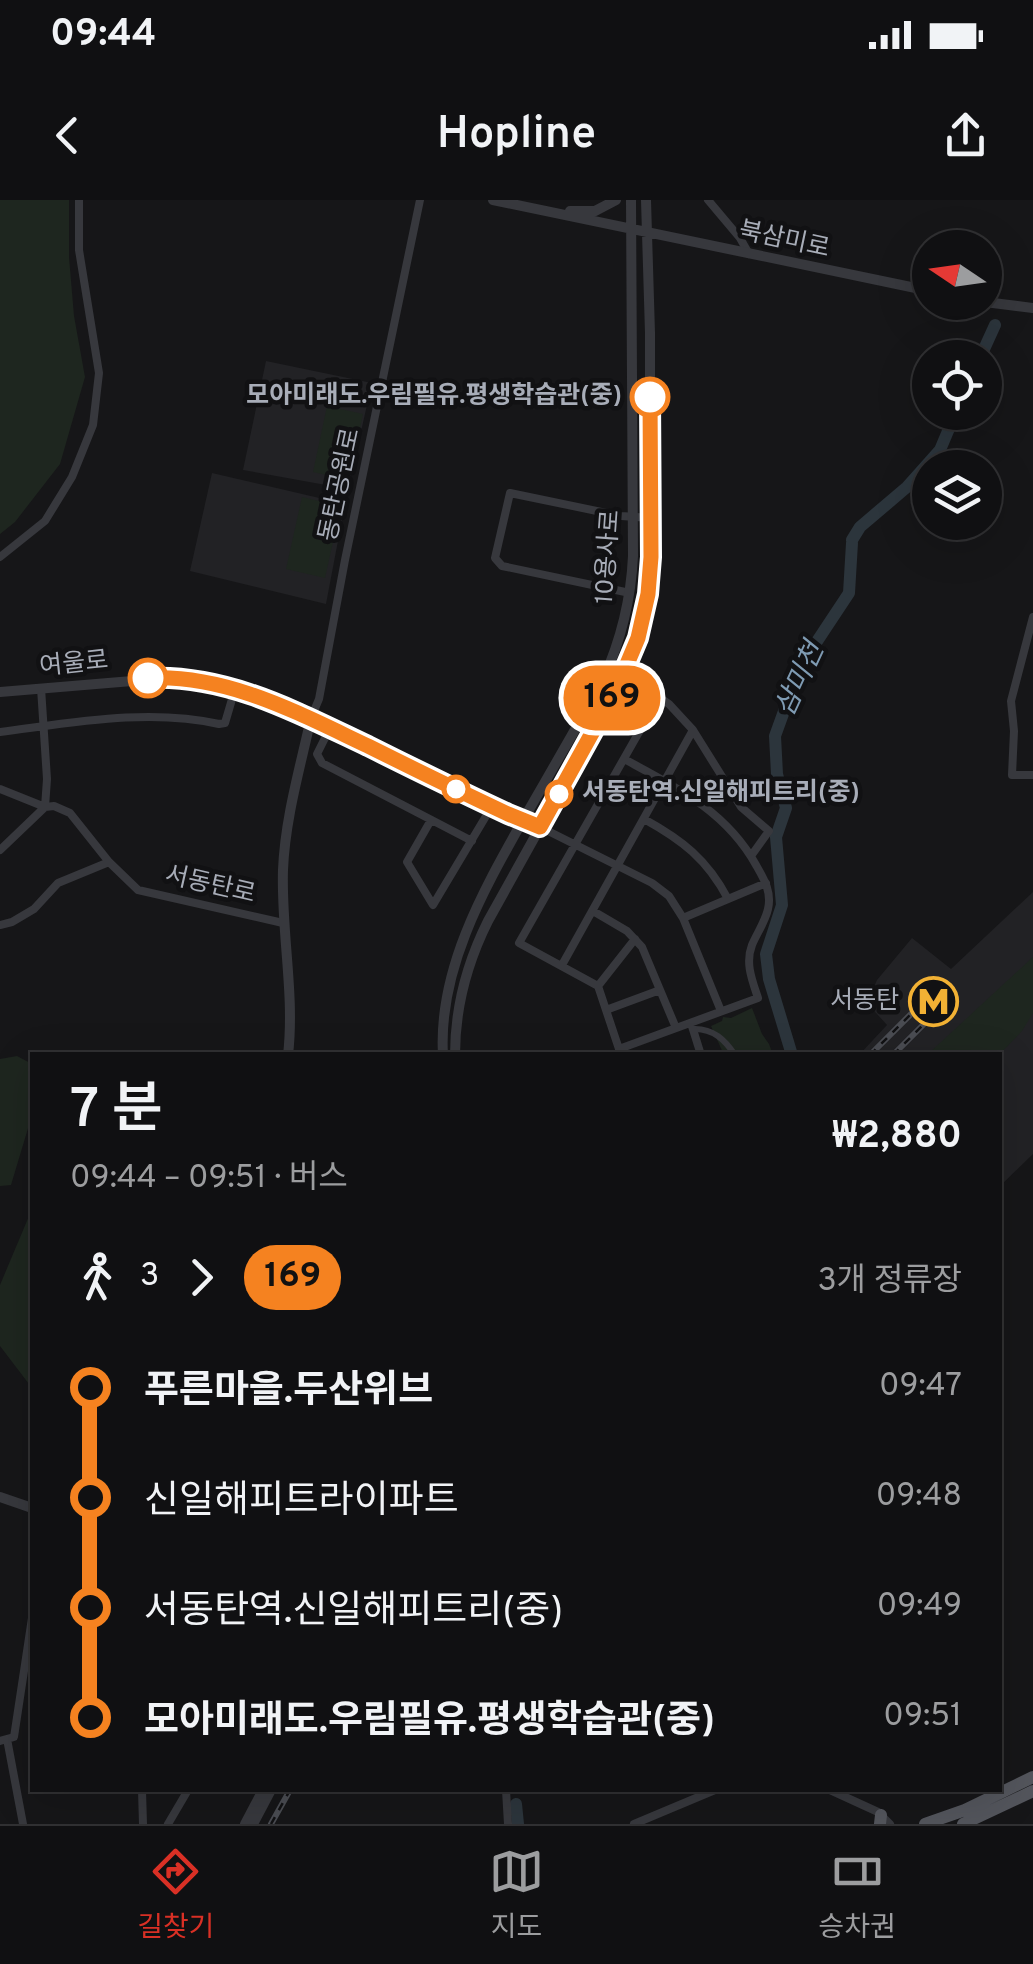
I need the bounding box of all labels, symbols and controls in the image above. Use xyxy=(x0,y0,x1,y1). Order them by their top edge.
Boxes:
text: 09:44 xyxy=(50,11,156,60)
text: Hopline xyxy=(437,107,596,164)
icon: back xyxy=(40,108,95,163)
icon: share xyxy=(938,108,993,163)
street label: 북삼미로 xyxy=(736,216,832,266)
north arrow xyxy=(912,230,1002,320)
map controls xyxy=(912,230,1002,540)
button: locate xyxy=(912,340,1002,430)
marker: 모아미래도.우림필유.평생학습관(중) xyxy=(631,378,669,416)
place label: 모아미래도.우림필유.평생학습관(중) xyxy=(246,381,622,413)
street label: 동탄공원로 xyxy=(313,425,369,545)
button: layers xyxy=(912,450,1002,540)
street label: 10용사로 xyxy=(590,509,628,605)
water label: 삼미천 xyxy=(768,634,835,723)
street label: 여울로 xyxy=(38,645,110,685)
unlabelled marker xyxy=(129,659,167,697)
line badge: 169 xyxy=(554,666,670,730)
text: 169 xyxy=(583,676,641,720)
unlabelled marker xyxy=(443,776,469,802)
place label: 서동탄역.신일해피트리(중) xyxy=(582,778,860,810)
marker: 서동탄역.신일해피트리(중) xyxy=(546,781,572,807)
street label: 서동탄로 xyxy=(162,860,258,912)
metro station icon: 서동탄 xyxy=(908,976,960,1028)
place label: 서동탄 xyxy=(830,986,899,1018)
text: 7 분 xyxy=(70,1077,163,1147)
text: ₩2,880 xyxy=(832,1113,962,1162)
text: 09:44 – 09:51 · 버스 xyxy=(70,1159,348,1199)
icon: walk xyxy=(70,1250,125,1305)
icon: forward xyxy=(174,1250,229,1305)
text: 169 xyxy=(264,1255,321,1299)
text: 3 xyxy=(140,1257,159,1297)
text: 3개 정류장 xyxy=(817,1262,962,1302)
text: 09:47 xyxy=(879,1367,962,1407)
text: 푸른마을.두산위브 xyxy=(144,1368,433,1417)
text: 09:48 xyxy=(876,1477,962,1517)
text: 신일해피트라이파트 xyxy=(144,1478,459,1527)
text: 09:49 xyxy=(877,1587,962,1627)
text: 서동탄역.신일해피트리(중) xyxy=(144,1588,563,1637)
text: 09:51 xyxy=(883,1697,962,1737)
text: 모아미래도.우림필유.평생학습관(중) xyxy=(144,1698,715,1747)
tab: 길찾기 xyxy=(137,1844,215,1947)
tab: 지도 xyxy=(489,1844,544,1947)
tab: 승차권 xyxy=(818,1844,896,1947)

